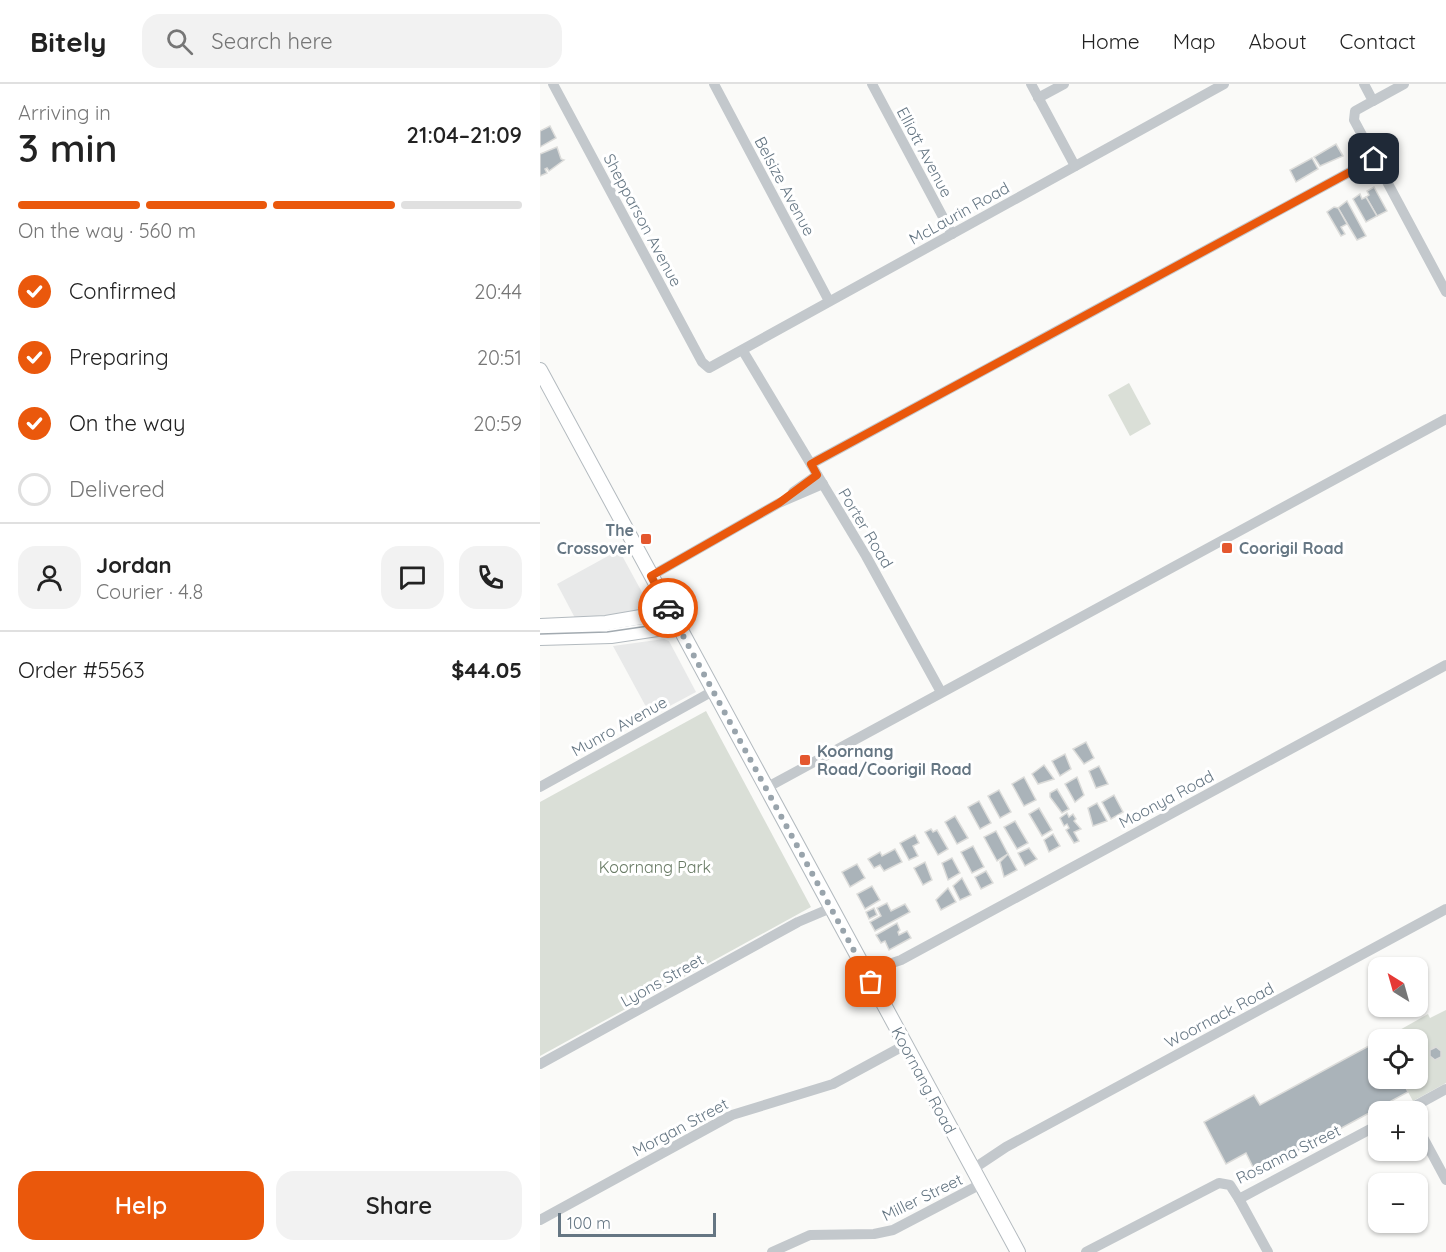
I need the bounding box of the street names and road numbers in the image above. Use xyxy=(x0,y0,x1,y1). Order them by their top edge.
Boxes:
street label: Elliott Avenue xyxy=(893,103,957,201)
street label: Belsize Avenue xyxy=(750,133,820,239)
street label: Shepparson Avenue xyxy=(599,150,687,290)
street label: McLaurin Road xyxy=(905,177,1013,249)
street label: Porter Road xyxy=(834,484,898,572)
street label: Munro Avenue xyxy=(568,692,670,760)
street label: Moonya Road xyxy=(1115,766,1217,832)
street label: Lyons Street xyxy=(617,949,707,1011)
street label: Woornack Road xyxy=(1161,978,1277,1052)
street label: Koornang Road xyxy=(887,1023,961,1137)
street label: Morgan Street xyxy=(629,1093,731,1161)
street label: Rosanna Street xyxy=(1232,1120,1344,1188)
street label: Miller Street xyxy=(878,1169,966,1225)

